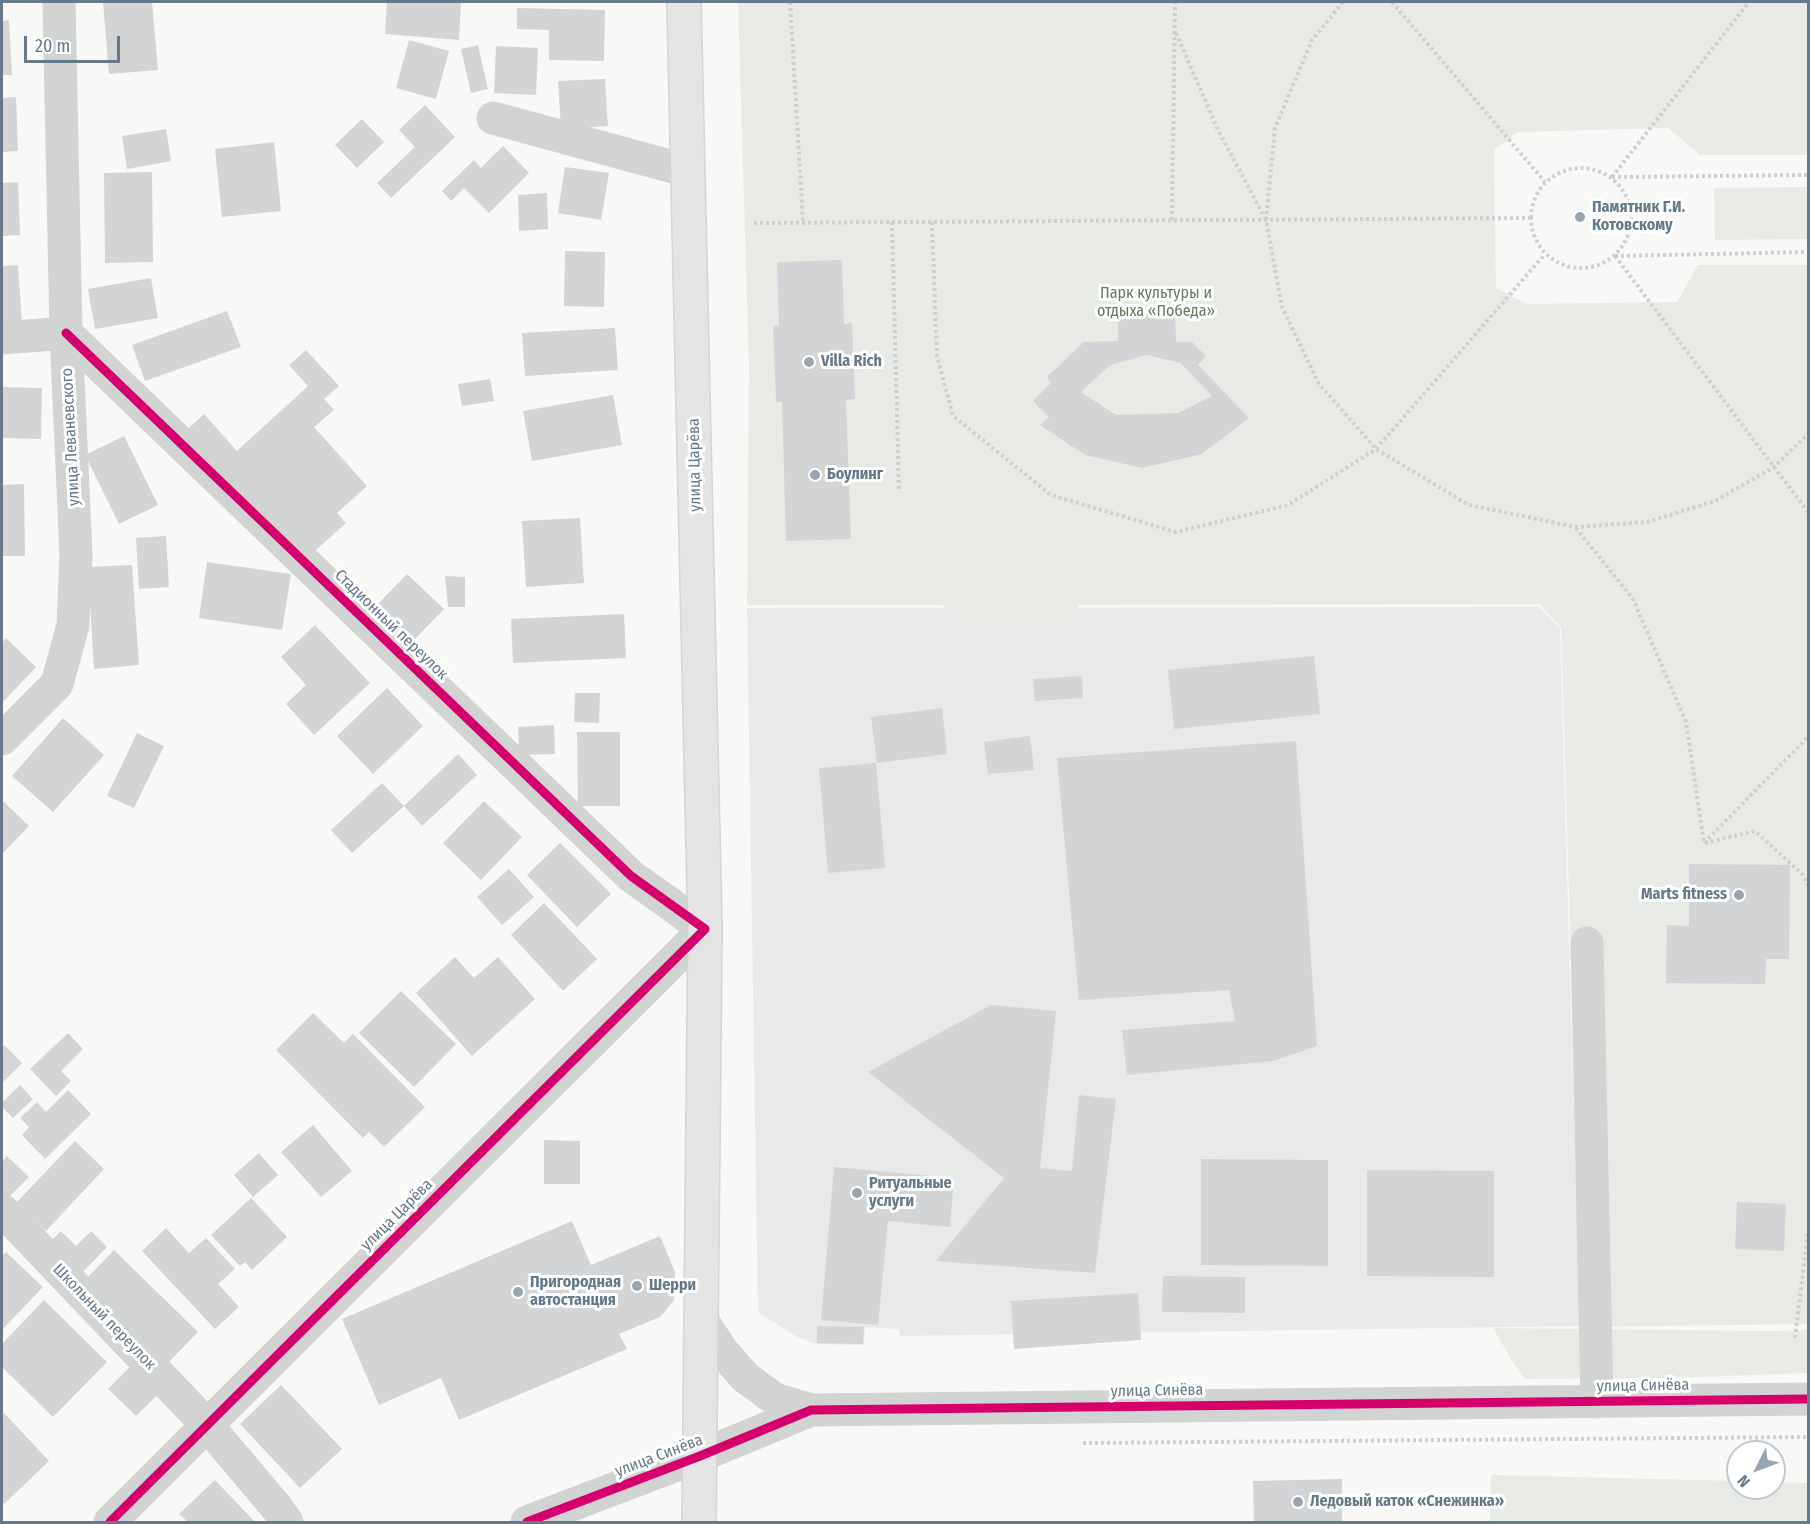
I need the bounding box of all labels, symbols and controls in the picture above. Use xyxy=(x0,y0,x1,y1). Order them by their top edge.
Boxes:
scale bar xyxy=(27,24,123,62)
text: 20 m xyxy=(35,35,70,57)
place label: Памятник Г.И. Котовскому xyxy=(1592,198,1685,236)
marker: Памятник Г.И. Котовскому xyxy=(1573,210,1587,224)
park label: Парк культуры и отдыха «Победа» xyxy=(1097,284,1215,322)
place label: Villa Rich xyxy=(821,352,882,372)
marker: Villa Rich xyxy=(802,355,816,369)
street label: улица Леваневского xyxy=(58,368,84,506)
street label: улица Царёва xyxy=(685,418,705,512)
place label: Боулинг xyxy=(827,465,883,485)
marker: Боулинг xyxy=(808,468,822,482)
street label: Стадионный переулок xyxy=(330,566,452,684)
place label: Marts fitness xyxy=(1641,885,1727,905)
marker: Marts fitness xyxy=(1732,888,1746,902)
place label: Ритуальные услуги xyxy=(869,1174,952,1212)
street label: улица Царёва xyxy=(357,1175,437,1255)
marker: Ритуальные услуги xyxy=(850,1186,864,1200)
street label: Школьный переулок xyxy=(49,1260,159,1374)
place label: Пригородная автостанция xyxy=(530,1273,621,1311)
place label: Шерри xyxy=(649,1276,696,1296)
marker: Шерри xyxy=(630,1279,644,1293)
marker: Пригородная автостанция xyxy=(511,1285,525,1299)
street label: улица Синёва xyxy=(1597,1376,1689,1396)
street label: улица Синёва xyxy=(1111,1381,1203,1401)
street label: улица Синёва xyxy=(612,1430,706,1482)
north arrow xyxy=(1726,1440,1786,1500)
text: N xyxy=(1733,1471,1754,1491)
place label: Ледовый каток «Снежинка» xyxy=(1310,1492,1504,1512)
marker: Ледовый каток «Снежинка» xyxy=(1291,1495,1305,1509)

